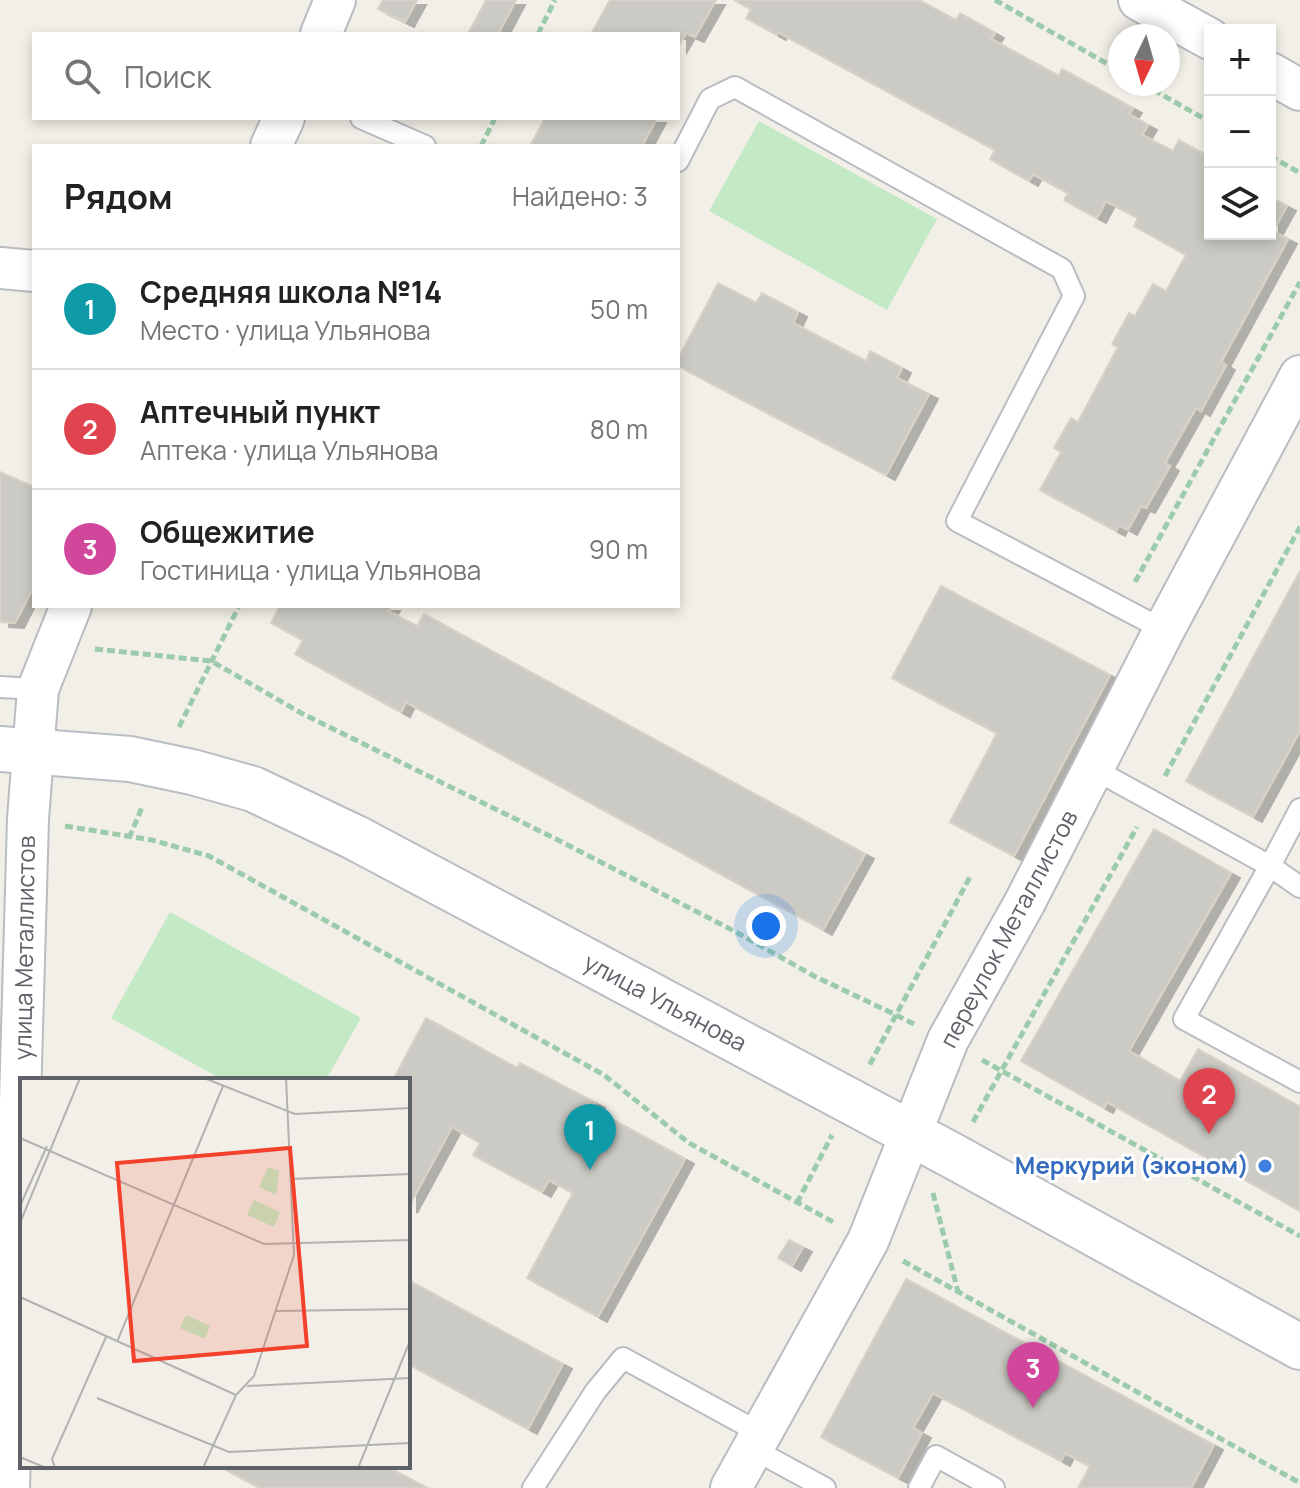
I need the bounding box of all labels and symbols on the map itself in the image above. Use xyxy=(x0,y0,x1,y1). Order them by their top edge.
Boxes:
north arrow xyxy=(1108,24,1180,96)
street label: переулок Металлистов xyxy=(931,804,1084,1053)
street label: улица Металлистов xyxy=(5,835,42,1061)
your location xyxy=(746,906,786,946)
street label: улица Ульянова xyxy=(578,945,753,1059)
pin: 2 xyxy=(1183,1068,1235,1134)
inset map xyxy=(20,1078,410,1468)
pin: 1 xyxy=(564,1104,616,1170)
place label: Меркурий (эконом) xyxy=(1015,1148,1249,1181)
marker: Меркурий (эконом) xyxy=(1256,1157,1274,1175)
pin: 3 xyxy=(1007,1342,1059,1408)

